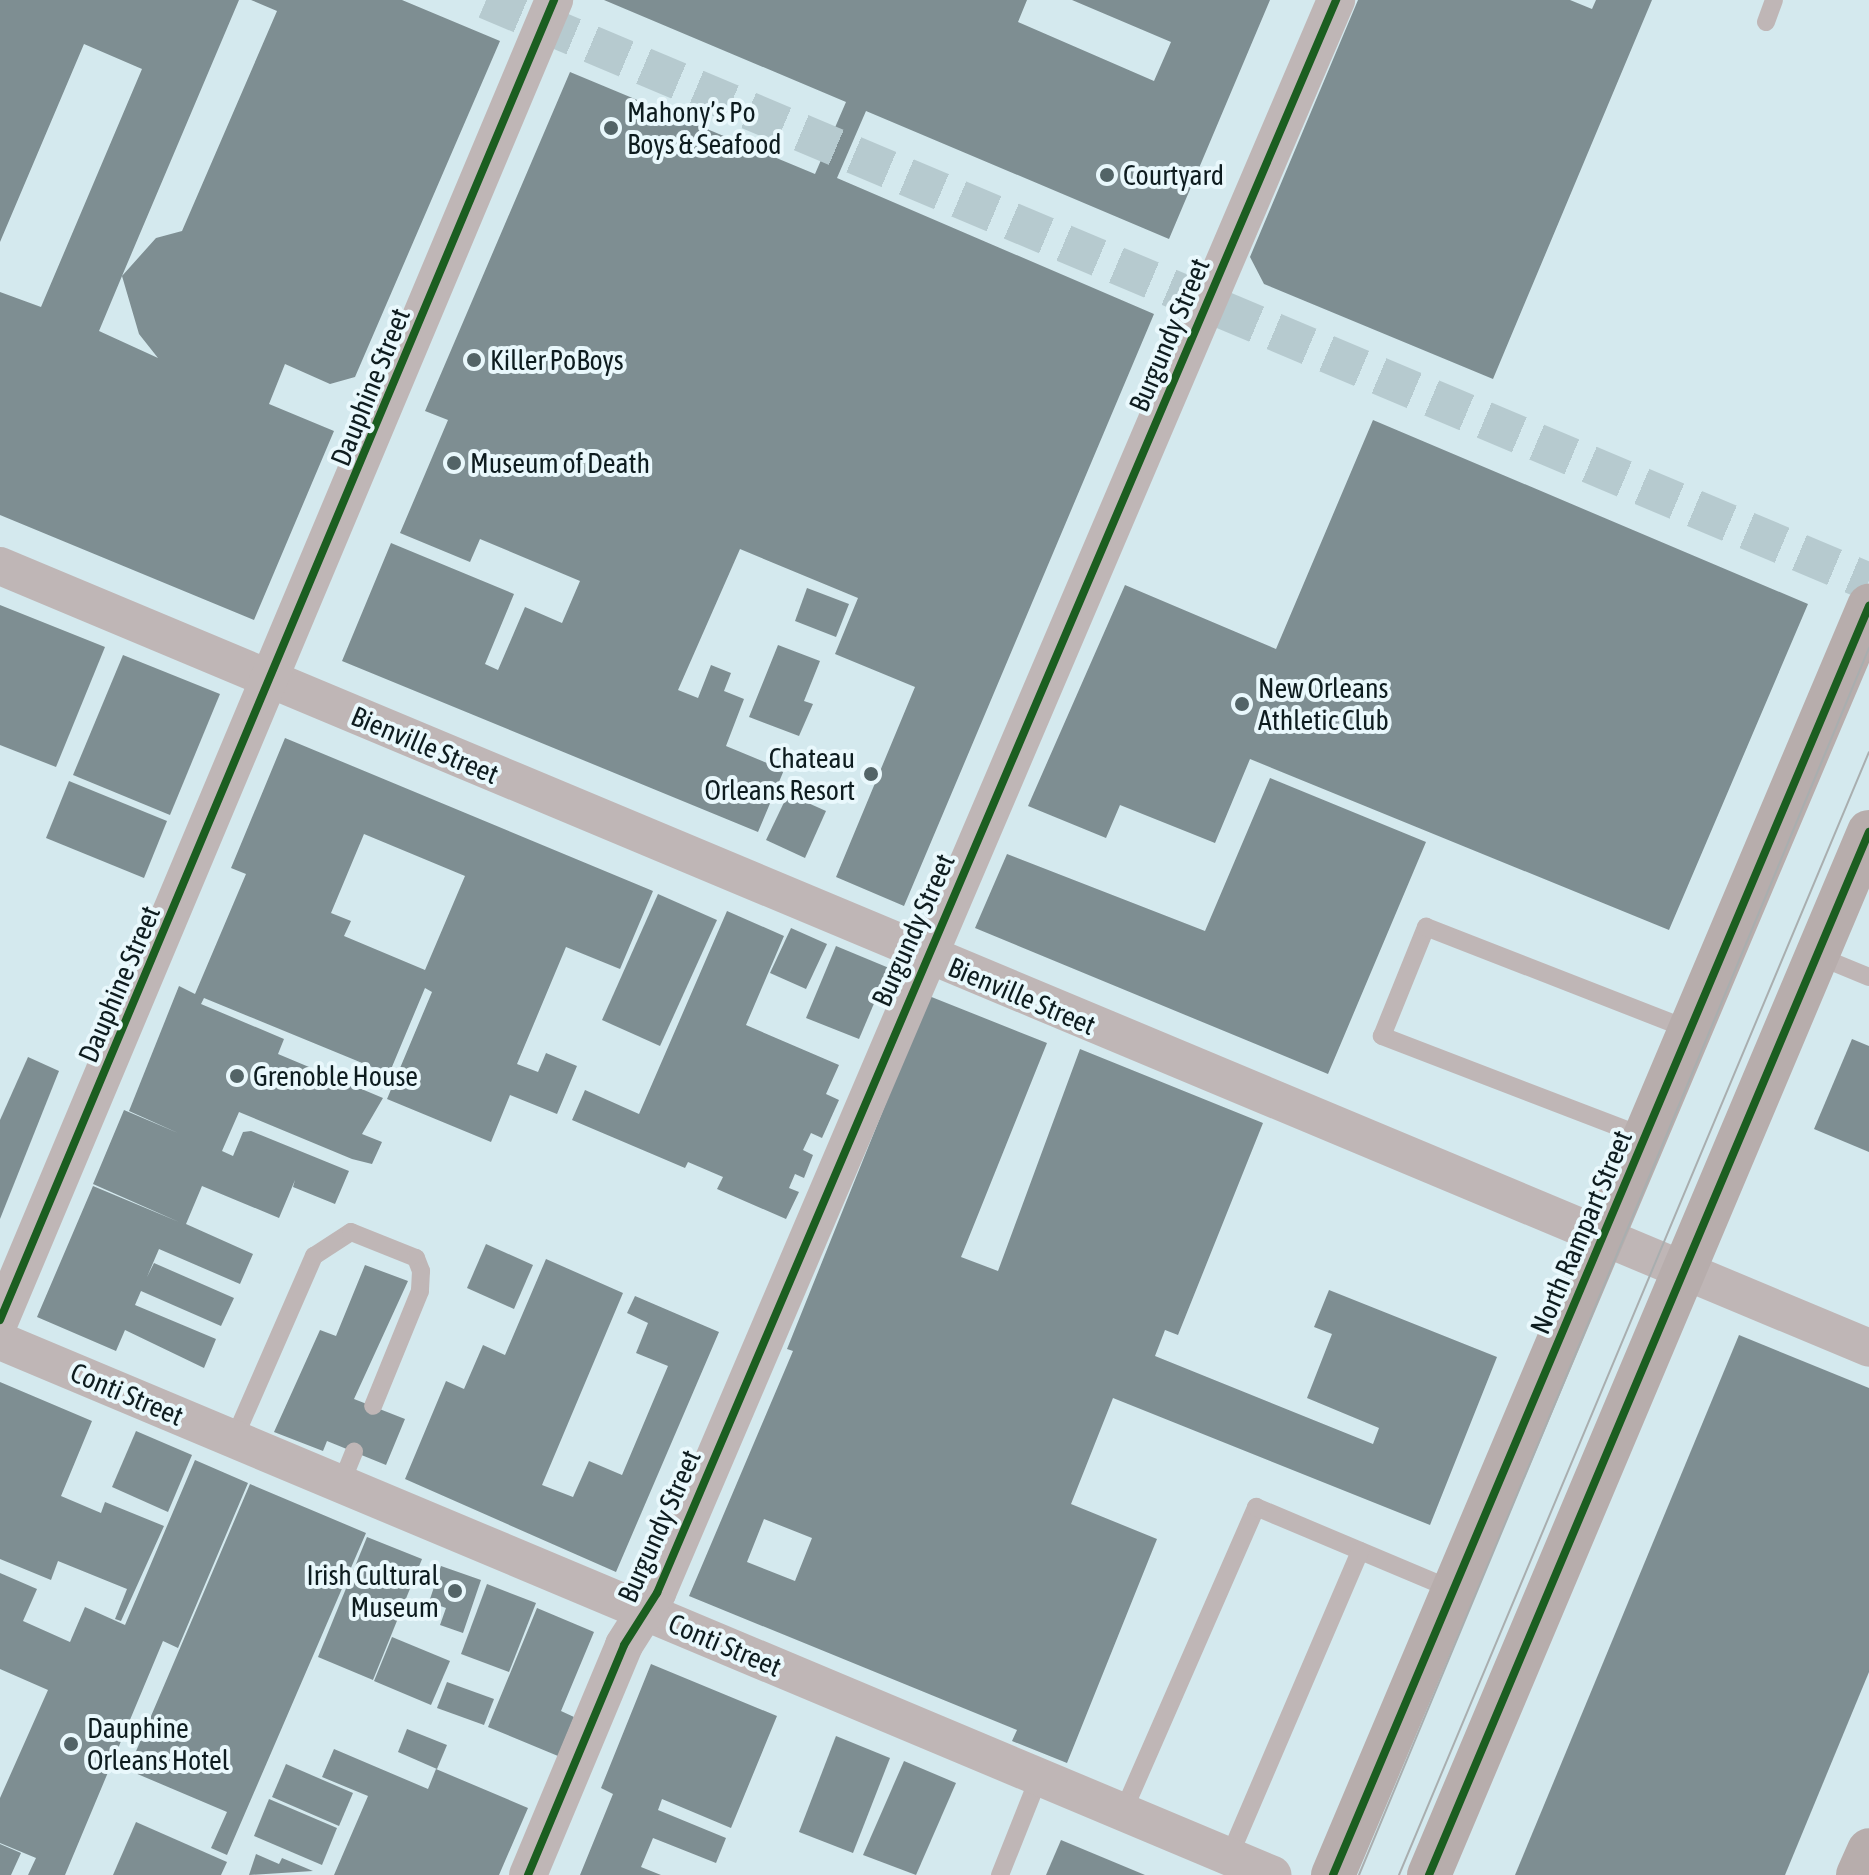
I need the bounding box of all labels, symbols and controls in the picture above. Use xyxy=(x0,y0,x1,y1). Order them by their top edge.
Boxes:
place label: Mahony’s Po Boys & Seafood xyxy=(627,95,782,161)
marker: Mahony’s Po Boys & Seafood xyxy=(602,119,620,137)
place label: Courtyard xyxy=(1123,158,1224,192)
marker: Courtyard xyxy=(1098,166,1116,184)
street label: Burgundy Street xyxy=(1122,253,1216,417)
street label: Dauphine Street xyxy=(323,303,417,471)
place label: Killer PoBoys xyxy=(490,343,624,377)
marker: Killer PoBoys xyxy=(465,351,483,369)
place label: Museum of Death xyxy=(470,446,650,480)
marker: Museum of Death xyxy=(445,454,463,472)
place label: New Orleans Athletic Club xyxy=(1258,671,1389,737)
marker: New Orleans Athletic Club xyxy=(1233,695,1251,713)
street label: Bienville Street xyxy=(346,699,504,791)
place label: Chateau Orleans Resort xyxy=(704,741,855,807)
marker: Chateau Orleans Resort xyxy=(862,765,880,783)
street label: Burgundy Street xyxy=(864,849,962,1011)
street label: Dauphine Street xyxy=(71,901,167,1067)
street label: Bienville Street xyxy=(943,950,1101,1042)
place label: Grenoble House xyxy=(253,1059,418,1093)
marker: Grenoble House xyxy=(228,1067,246,1085)
street label: North Rampart Street xyxy=(1523,1125,1639,1339)
street label: Conti Street xyxy=(66,1355,188,1433)
street label: Burgundy Street xyxy=(610,1445,708,1607)
place label: Irish Cultural Museum xyxy=(307,1558,439,1624)
marker: Irish Cultural Museum xyxy=(446,1582,464,1600)
street label: Conti Street xyxy=(664,1606,786,1684)
place label: Dauphine Orleans Hotel xyxy=(87,1711,229,1777)
marker: Dauphine Orleans Hotel xyxy=(62,1735,80,1753)

